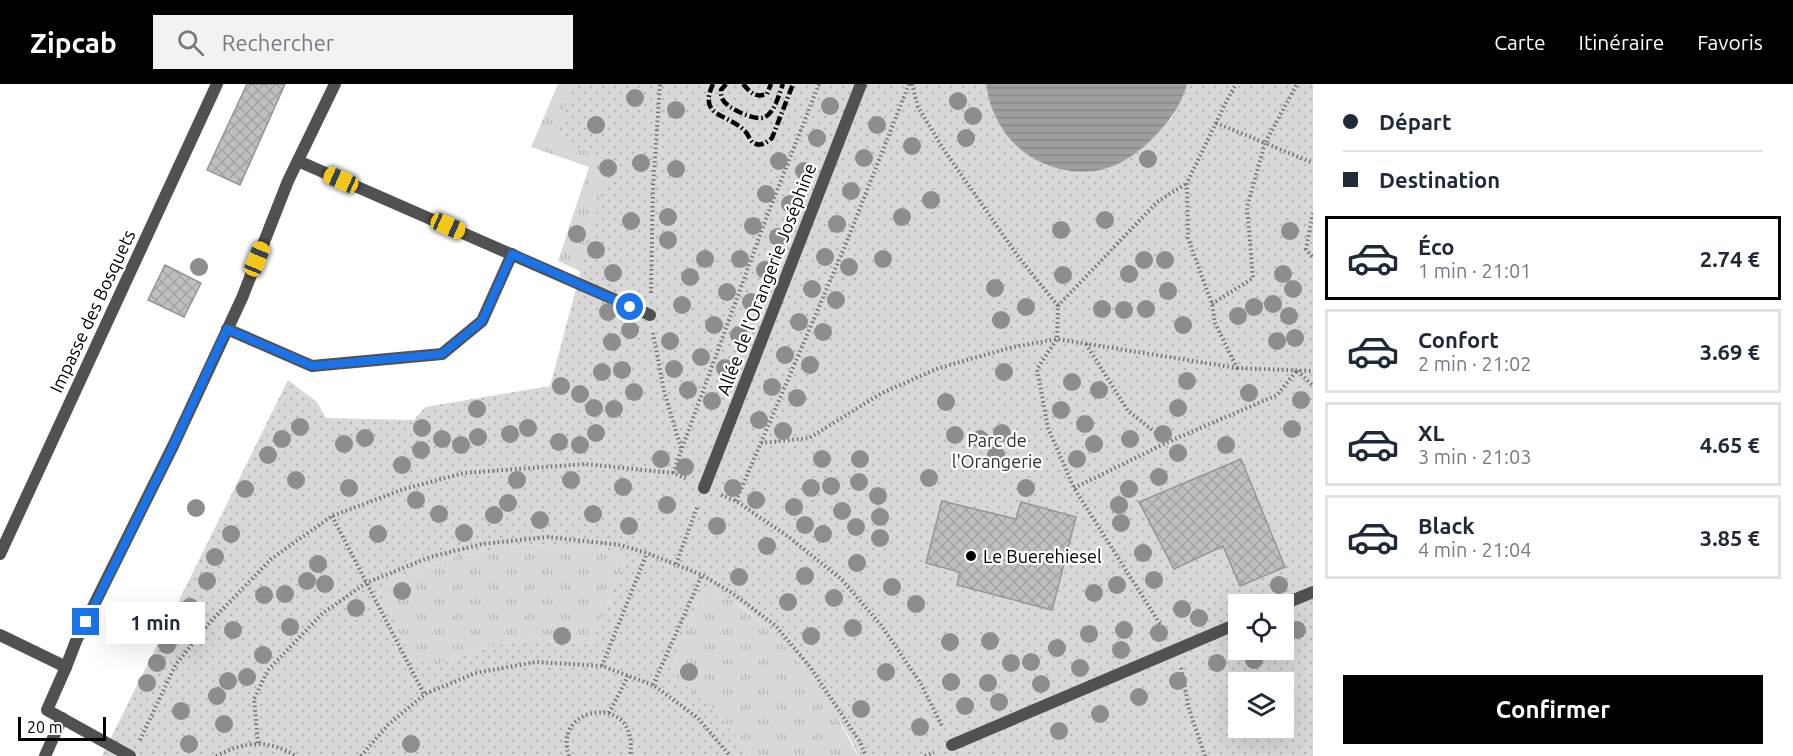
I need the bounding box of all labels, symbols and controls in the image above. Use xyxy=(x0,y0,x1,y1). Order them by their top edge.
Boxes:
search box xyxy=(153,15,573,69)
icon: search xyxy=(174,26,207,59)
text: Zipcab xyxy=(30,27,117,58)
text: Rechercher xyxy=(222,30,334,55)
text: Carte xyxy=(1494,30,1546,54)
text: Itinéraire xyxy=(1579,30,1664,54)
text: Favoris xyxy=(1697,30,1763,54)
text: Départ xyxy=(1379,109,1451,134)
street label: Allée de l'Orangerie Joséphine xyxy=(712,160,820,398)
car xyxy=(321,164,361,196)
text: Destination xyxy=(1379,167,1500,192)
car xyxy=(428,210,468,242)
street label: Impasse des Bosquets xyxy=(45,226,139,396)
icon: car xyxy=(1346,231,1400,285)
text: Éco xyxy=(1418,234,1455,259)
car xyxy=(242,239,272,279)
text: 2.74 € xyxy=(1700,246,1760,271)
text: 1 min · 21:01 xyxy=(1418,259,1532,282)
route start xyxy=(616,293,643,320)
icon: car xyxy=(1346,324,1400,378)
text: Confort xyxy=(1418,327,1499,352)
text: 3.69 € xyxy=(1700,339,1760,364)
text: 2 min · 21:02 xyxy=(1418,352,1532,375)
icon: car xyxy=(1346,417,1400,471)
text: XL xyxy=(1418,420,1445,445)
park label: Parc de l'Orangerie xyxy=(952,430,1042,471)
text: 4.65 € xyxy=(1700,432,1760,457)
text: 3 min · 21:03 xyxy=(1418,445,1532,468)
icon: car xyxy=(1346,510,1400,564)
text: Black xyxy=(1418,513,1475,538)
text: 3.85 € xyxy=(1700,525,1760,550)
text: 4 min · 21:04 xyxy=(1418,538,1532,561)
place label: Le Buerehiesel xyxy=(983,546,1102,566)
marker: Le Buerehiesel xyxy=(964,549,978,563)
map controls xyxy=(1228,594,1294,738)
button: locate xyxy=(1228,594,1294,660)
callout: 1 min xyxy=(107,601,206,643)
route end xyxy=(72,608,99,635)
text: 1 min xyxy=(130,611,181,634)
button: layers xyxy=(1228,672,1294,738)
button: Confirmer xyxy=(1343,675,1763,744)
scale bar xyxy=(18,714,106,742)
text: 20 m xyxy=(27,718,63,736)

